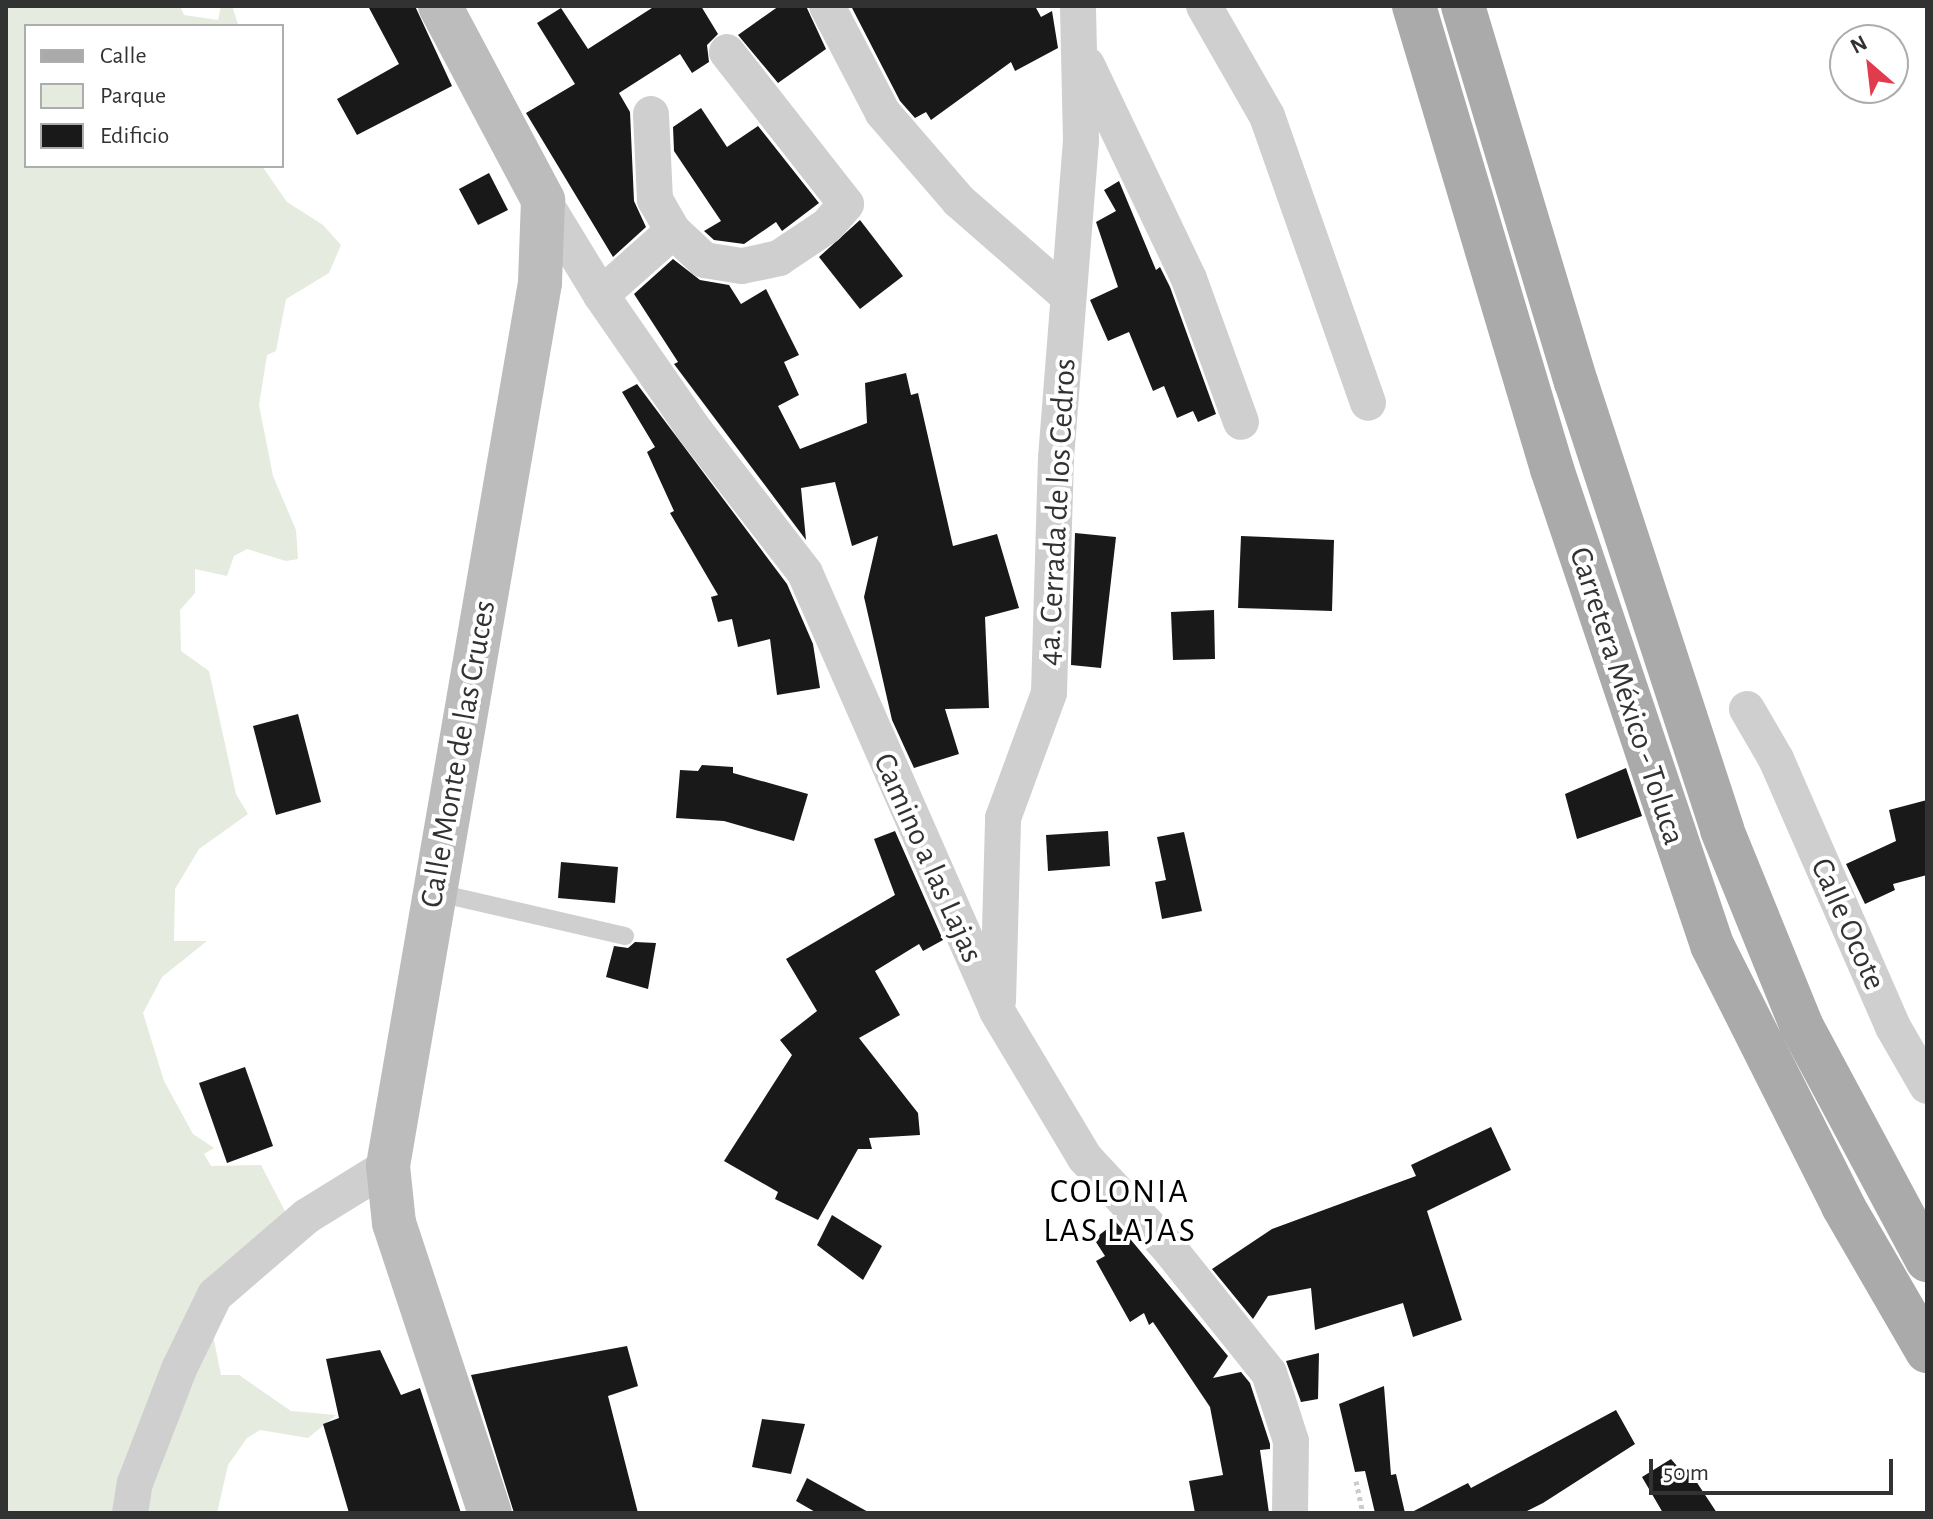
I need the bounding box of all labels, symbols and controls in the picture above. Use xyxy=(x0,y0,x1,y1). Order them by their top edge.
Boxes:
legend xyxy=(24,24,284,168)
north arrow xyxy=(1829,24,1909,104)
text: N xyxy=(1847,31,1871,58)
text: Calle xyxy=(100,44,147,68)
text: Parque xyxy=(100,84,166,108)
text: Edificio xyxy=(100,124,169,148)
street label: 4a. Cerrada de los Cedros xyxy=(1030,357,1084,667)
street label: Carretera México - Toluca xyxy=(1561,542,1693,850)
street label: Calle Monte de las Cruces xyxy=(412,597,504,911)
street label: Camino a las Lajas xyxy=(865,747,991,969)
street label: Calle Ocote xyxy=(1802,852,1894,996)
district label: COLONIA LAS LAJAS xyxy=(1043,1172,1197,1252)
scale bar xyxy=(1653,1443,1897,1493)
text: 50 m xyxy=(1663,1461,1709,1485)

